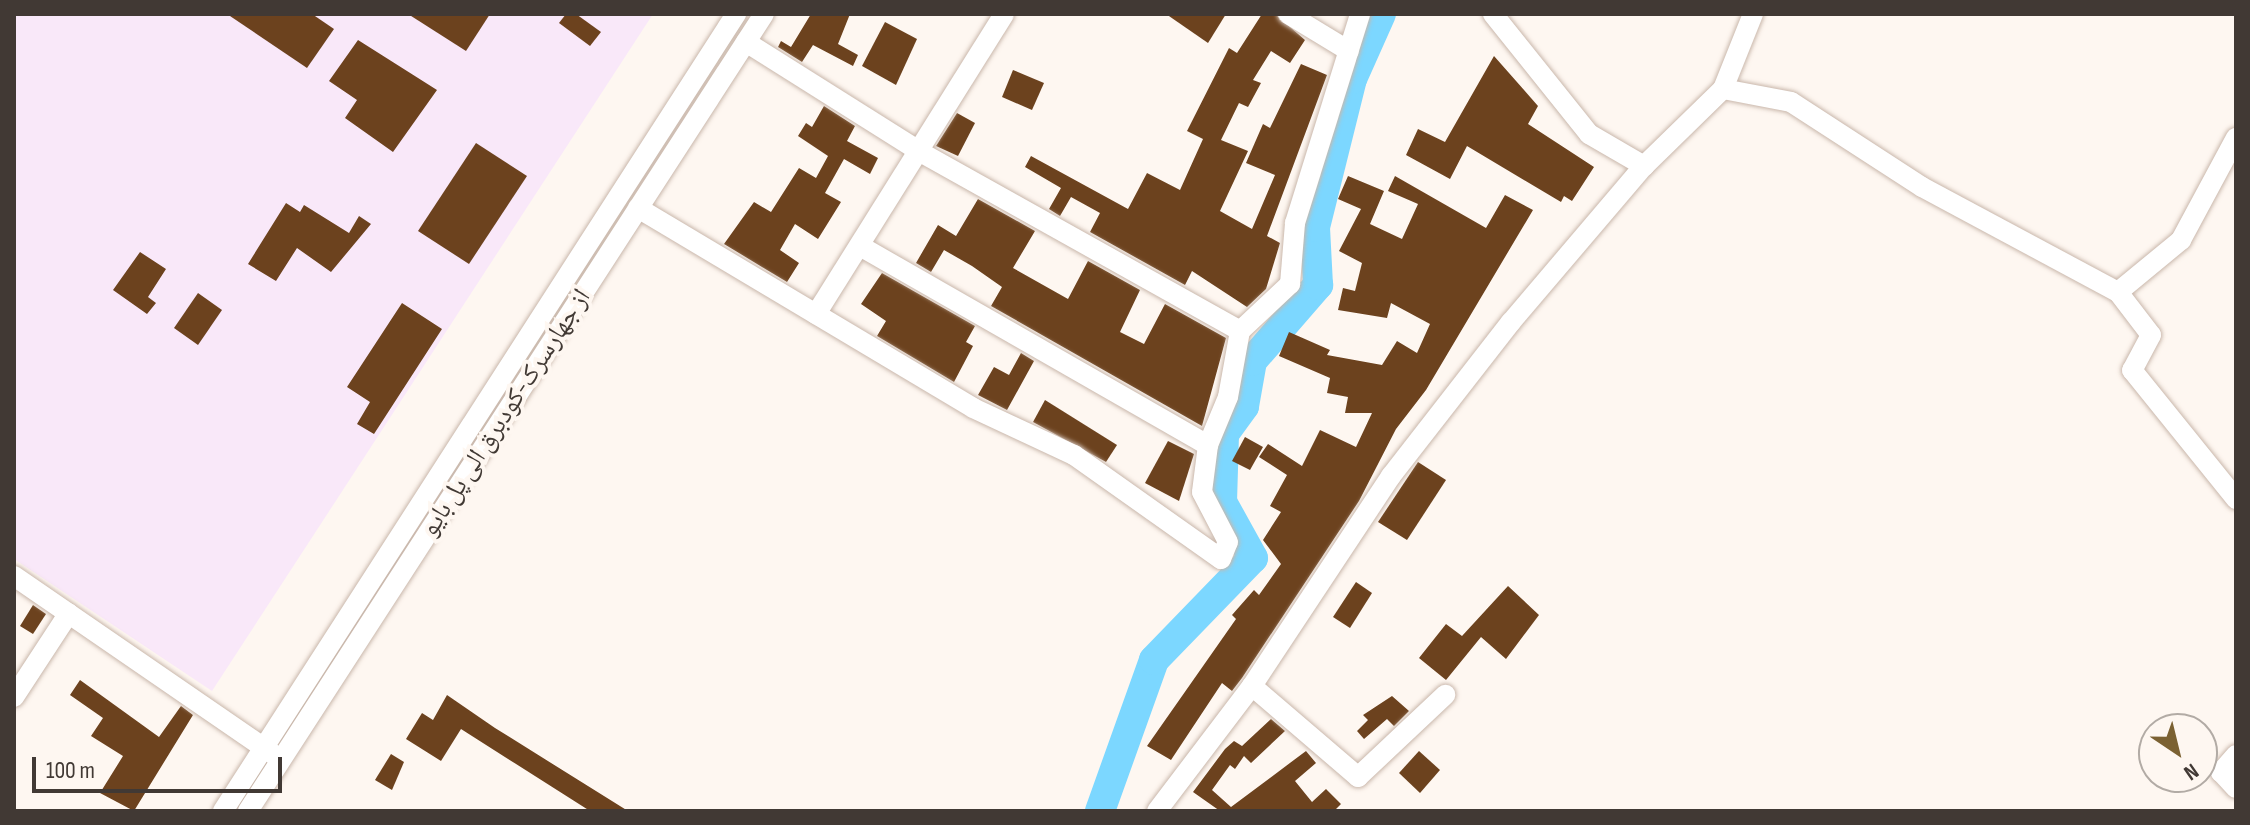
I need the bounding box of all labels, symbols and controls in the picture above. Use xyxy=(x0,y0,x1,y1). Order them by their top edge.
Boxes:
street label: از جهارسرک-کودبرق الی پل بایو xyxy=(414,283,598,543)
north arrow xyxy=(2138,713,2218,793)
scale bar xyxy=(36,741,286,791)
text: 100 m xyxy=(46,756,95,785)
text: N xyxy=(2178,757,2203,786)

